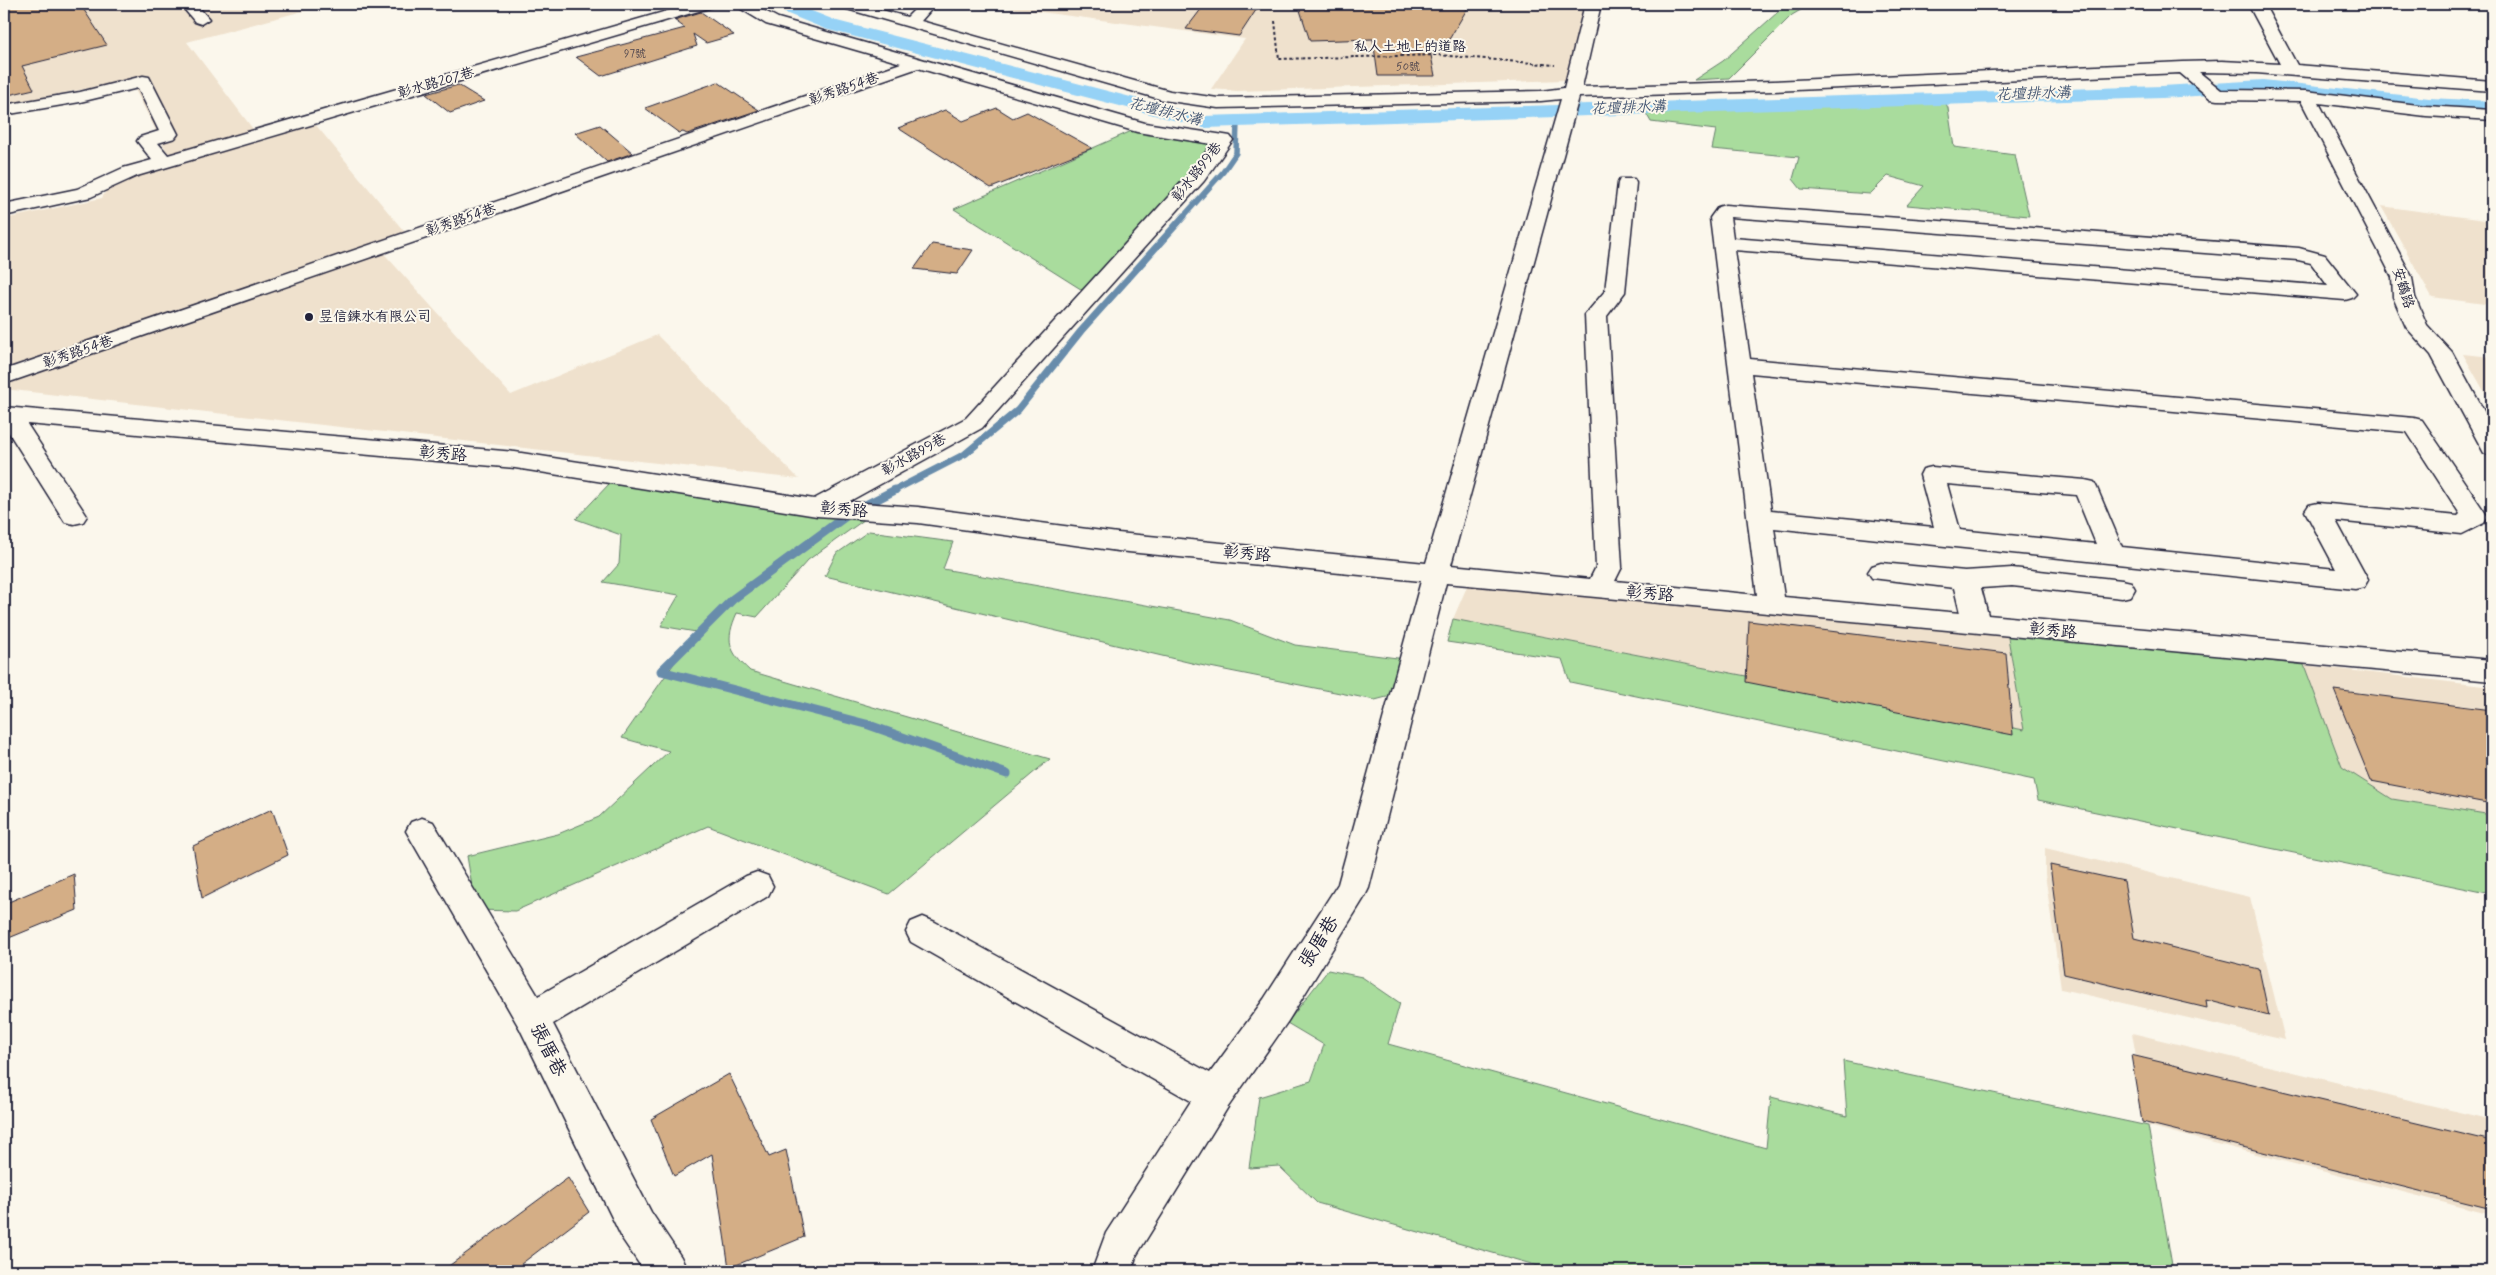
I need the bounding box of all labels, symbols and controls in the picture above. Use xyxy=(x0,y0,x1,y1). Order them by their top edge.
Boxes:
street label: 私人土地上的道路 xyxy=(1354,38,1466,56)
house number: 97號 xyxy=(624,47,646,61)
house number: 50號 xyxy=(1396,60,1420,74)
street label: 彰水路207巷 xyxy=(396,63,477,102)
street label: 彰秀路54巷 xyxy=(807,68,882,109)
water label: 花壇排水溝 xyxy=(1995,83,2073,105)
water label: 花壇排水溝 xyxy=(1126,93,1206,131)
water label: 花壇排水溝 xyxy=(1590,97,1668,119)
street label: 彰水路99巷 xyxy=(1168,138,1227,206)
street label: 彰秀路54巷 xyxy=(424,199,499,240)
street label: 安鶴路 xyxy=(2388,265,2418,311)
place label: 昱信鍊水有限公司 xyxy=(319,308,431,326)
marker: 昱信鍊水有限公司 xyxy=(303,311,315,323)
street label: 彰秀路54巷 xyxy=(41,331,116,372)
street label: 彰水路99巷 xyxy=(878,429,950,480)
street label: 彰秀路 xyxy=(418,441,468,467)
street label: 彰秀路 xyxy=(819,497,869,523)
street label: 彰秀路 xyxy=(1222,541,1272,567)
street label: 彰秀路 xyxy=(1625,581,1675,607)
street label: 彰秀路 xyxy=(2028,618,2078,644)
street label: 張厝巷 xyxy=(1293,911,1345,973)
street label: 張厝巷 xyxy=(524,1019,572,1081)

